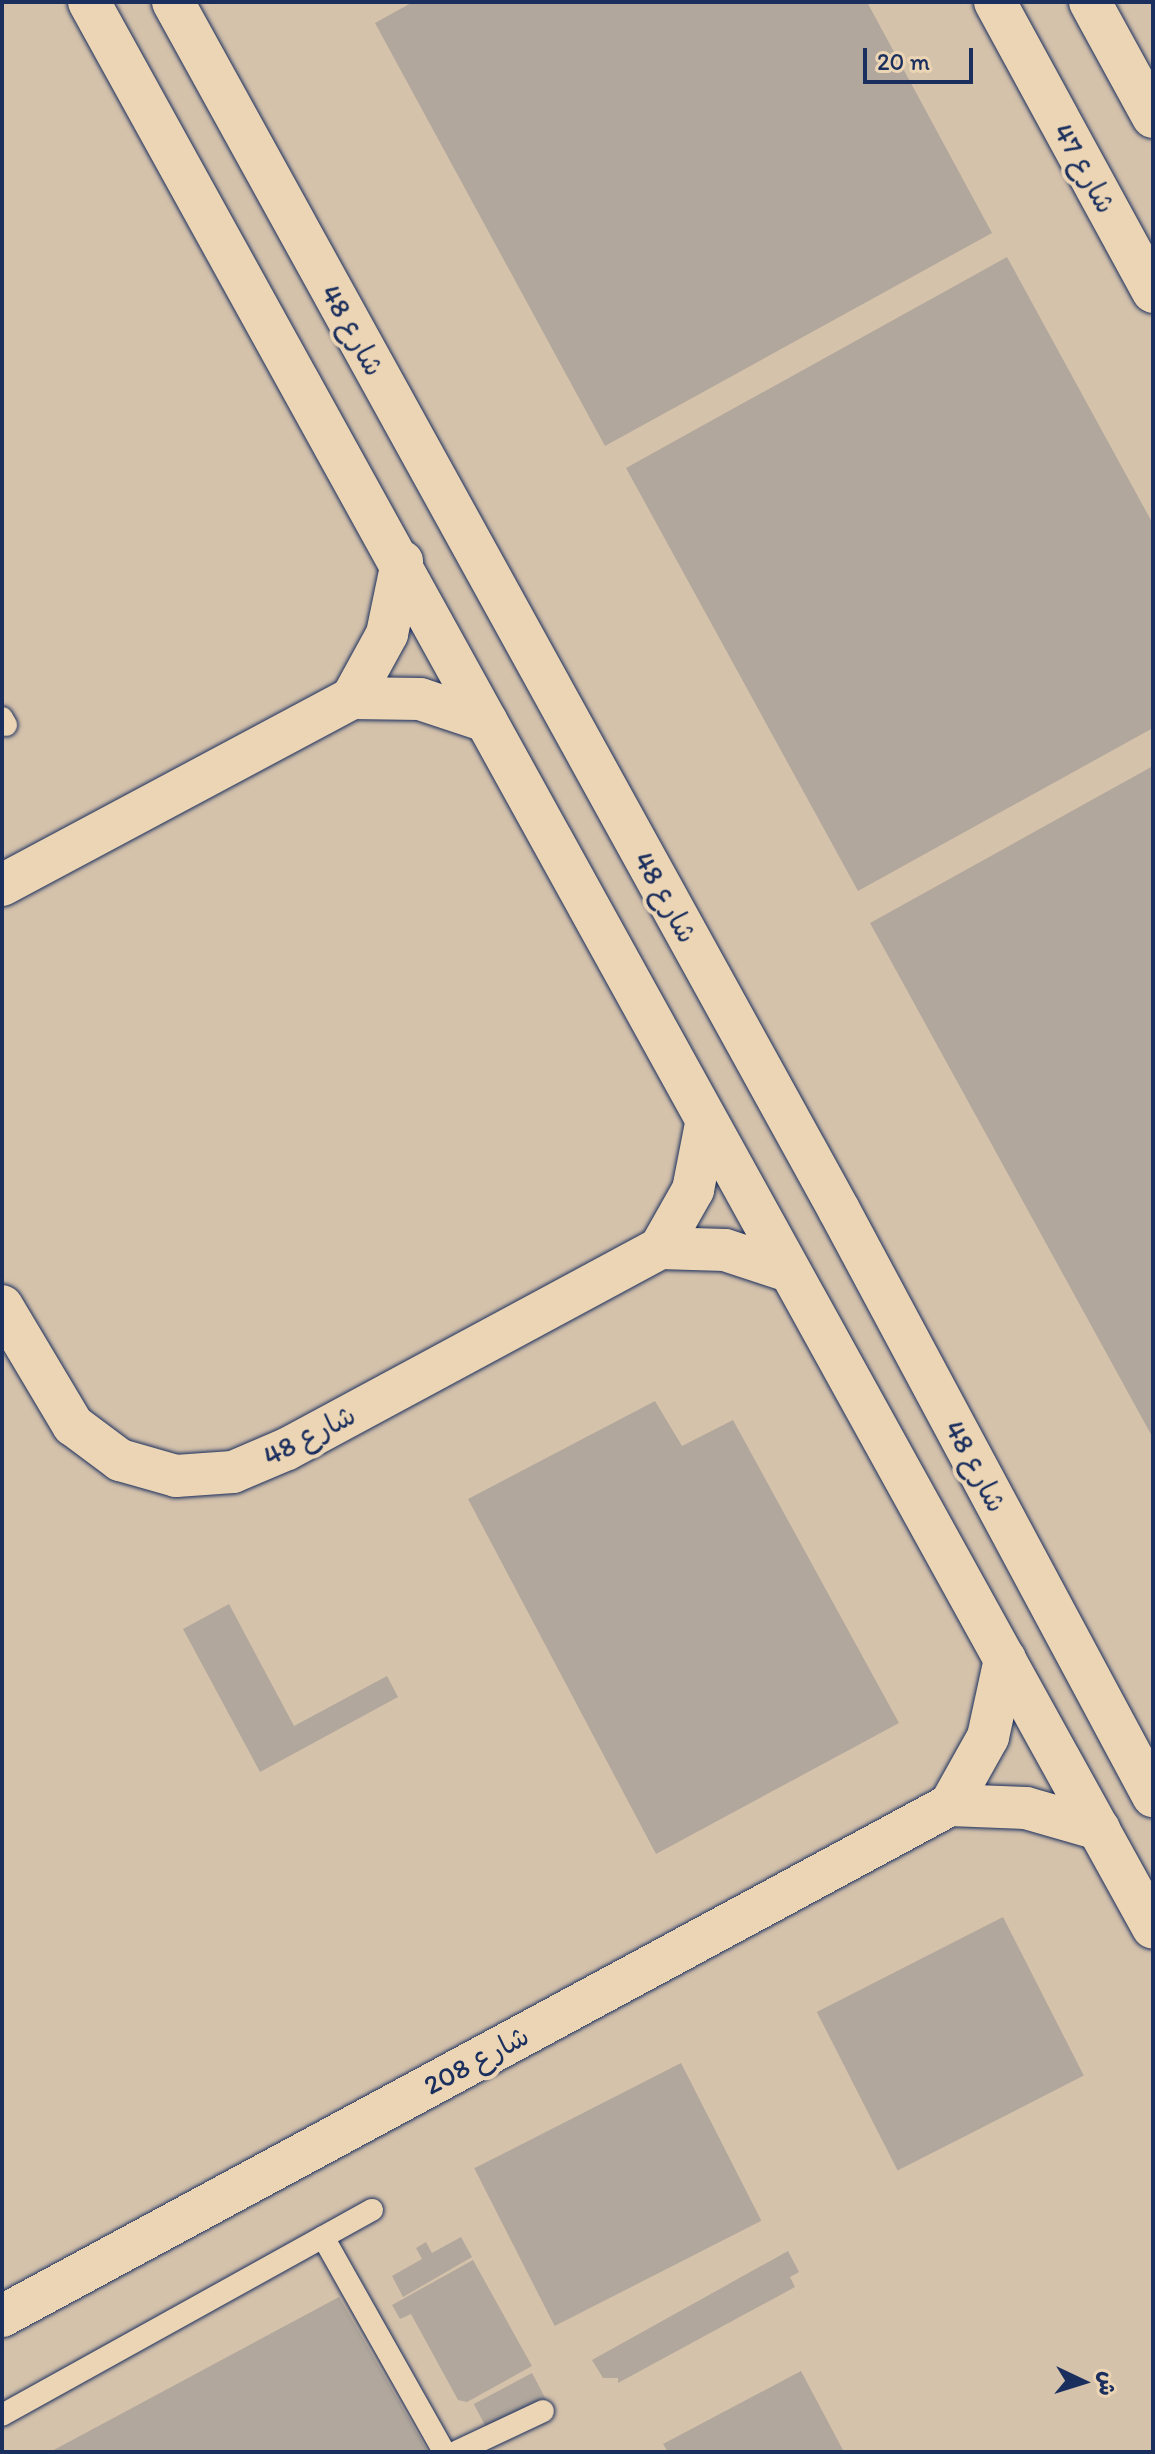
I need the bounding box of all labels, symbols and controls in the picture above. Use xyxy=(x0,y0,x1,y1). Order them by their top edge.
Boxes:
scale bar xyxy=(867,32,977,82)
text: 20 m xyxy=(877,47,930,76)
street label: شارع 47 xyxy=(1047,117,1123,219)
street label: شارع 48 xyxy=(314,279,392,381)
street label: شارع 48 xyxy=(627,846,705,948)
street label: شارع 48 xyxy=(257,1398,361,1472)
street label: شارع 48 xyxy=(938,1414,1014,1518)
street label: شارع 208 xyxy=(418,2018,534,2102)
north arrow xyxy=(1043,2342,1123,2422)
text: ش xyxy=(1093,2371,1122,2397)

